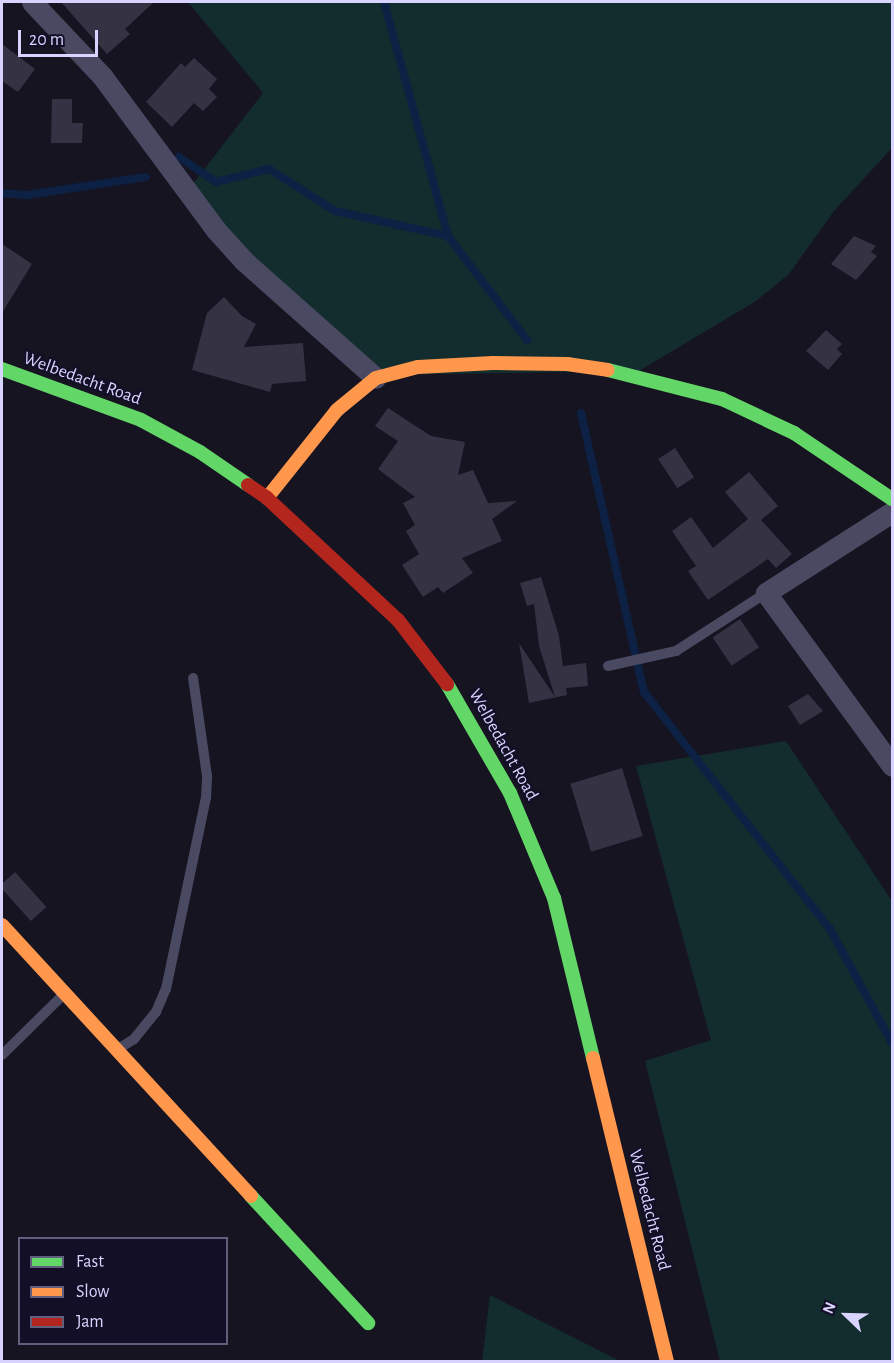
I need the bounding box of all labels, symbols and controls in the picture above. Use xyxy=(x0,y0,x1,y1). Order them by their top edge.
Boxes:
scale bar xyxy=(21,18,100,56)
text: 20 m xyxy=(29,31,64,49)
street label: Welbedacht Road xyxy=(20,348,144,410)
street label: Welbedacht Road xyxy=(463,686,543,804)
street label: Welbedacht Road xyxy=(624,1147,674,1273)
legend xyxy=(18,1237,228,1345)
text: Fast xyxy=(76,1253,104,1271)
text: Slow xyxy=(76,1283,109,1301)
north arrow xyxy=(816,1285,876,1345)
text: N xyxy=(820,1300,839,1316)
text: Jam xyxy=(76,1313,104,1331)

